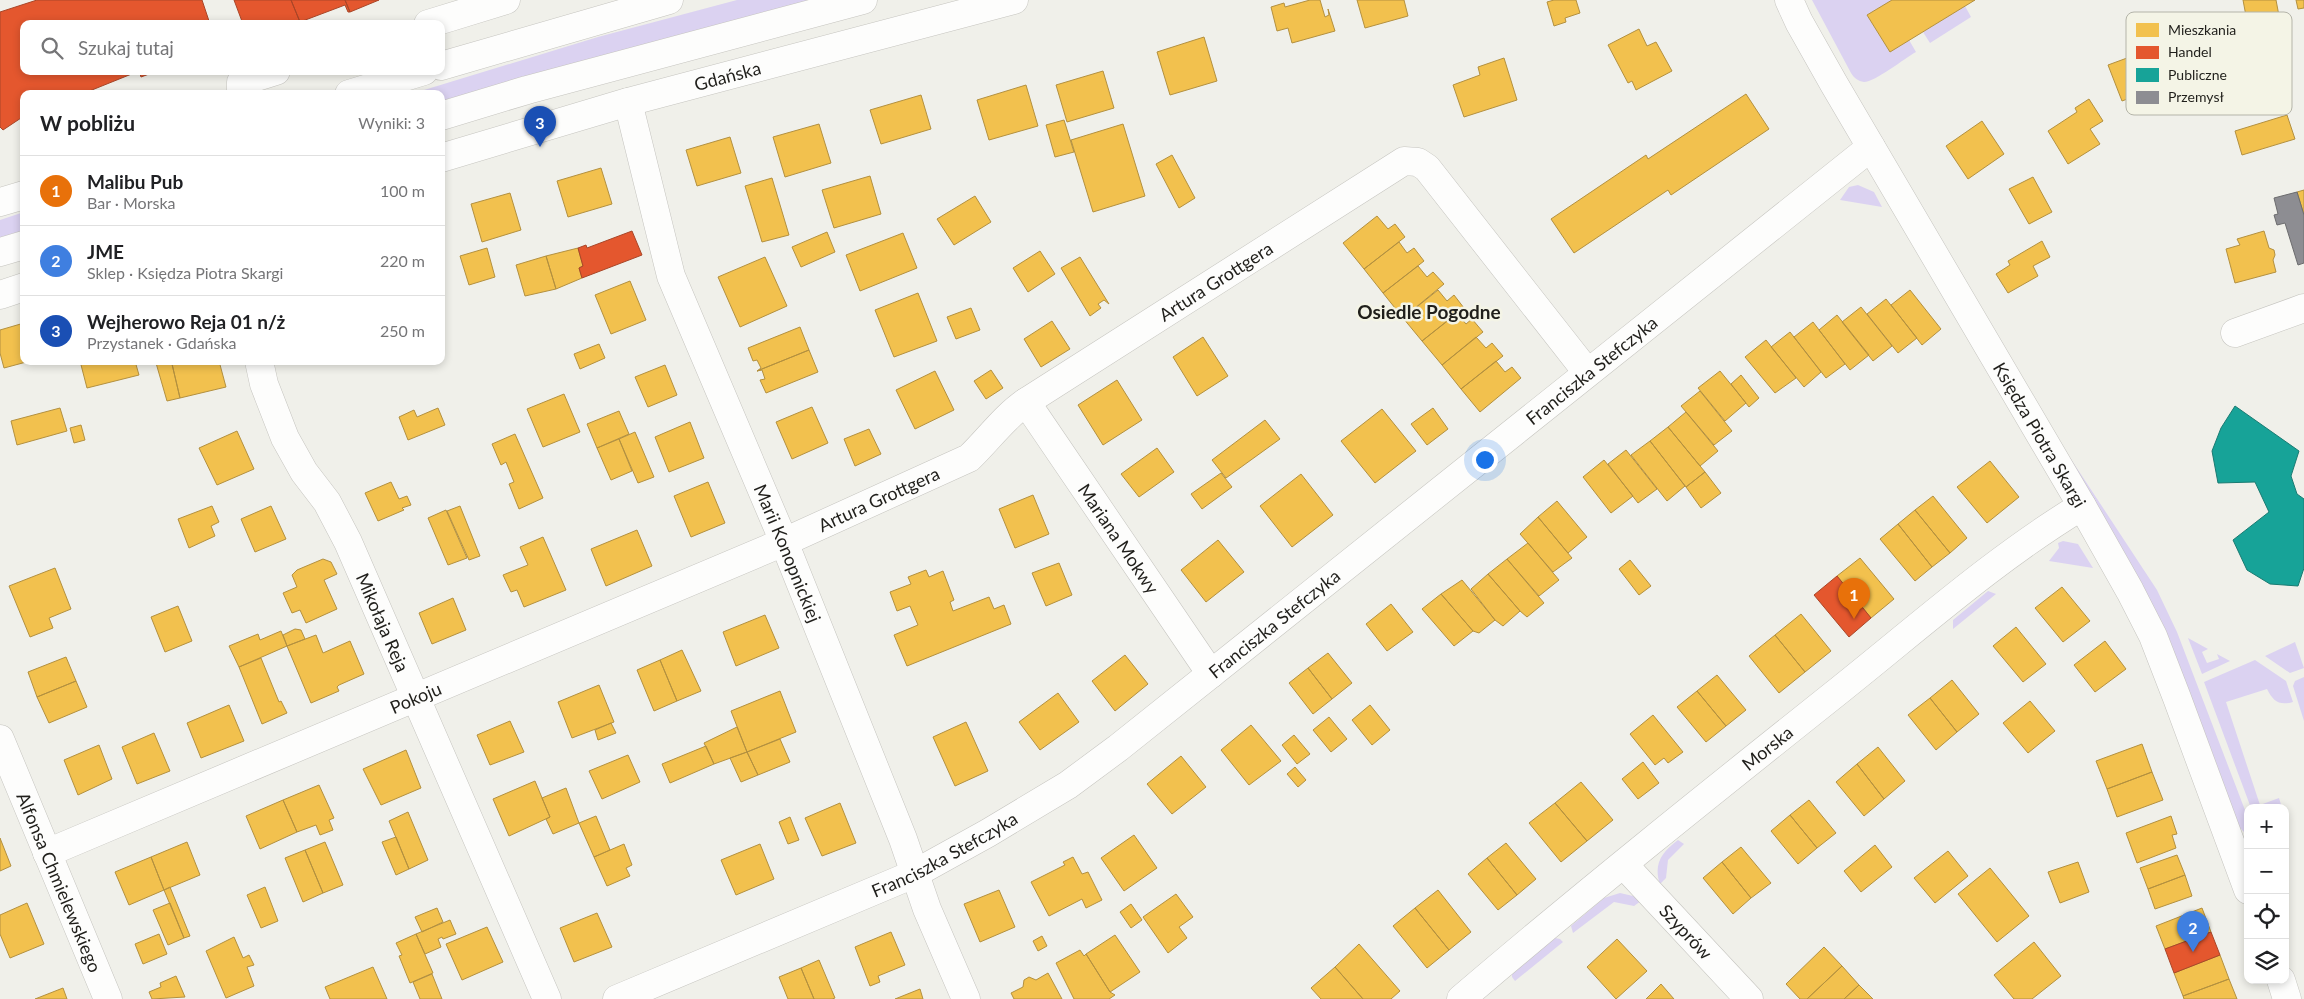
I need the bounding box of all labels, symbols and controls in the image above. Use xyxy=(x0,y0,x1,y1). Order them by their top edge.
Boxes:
legend xyxy=(2126,12,2292,115)
search box xyxy=(20,20,445,75)
text: Mieszkania xyxy=(2168,21,2236,38)
icon: search xyxy=(38,34,66,62)
text: Szukaj tutaj xyxy=(78,36,174,59)
text: Handel xyxy=(2168,43,2212,60)
street label: Gdańska xyxy=(692,56,763,95)
text: Publiczne xyxy=(2168,66,2227,83)
text: Przemysł xyxy=(2168,88,2224,105)
pin: 3 xyxy=(524,106,556,147)
text: W pobliżu xyxy=(40,110,135,135)
text: Wyniki: 3 xyxy=(358,113,425,132)
text: Malibu Pub xyxy=(87,170,183,193)
text: 1 xyxy=(51,181,61,200)
text: 100 m xyxy=(380,181,425,200)
text: Bar · Morska xyxy=(87,193,175,212)
street label: Artura Grottgera xyxy=(1155,237,1277,326)
text: JME xyxy=(87,240,124,263)
text: 2 xyxy=(51,251,61,270)
text: 220 m xyxy=(380,251,425,270)
text: Sklep · Księdza Piotra Skargi xyxy=(87,263,283,282)
district label: Osiedle Pogodne xyxy=(1357,300,1501,323)
text: Wejherowo Reja 01 n/ż xyxy=(87,310,285,333)
street label: Franciszka Stefczyka xyxy=(1521,311,1661,429)
text: 3 xyxy=(51,321,61,340)
text: 250 m xyxy=(380,321,425,340)
text: Przystanek · Gdańska xyxy=(87,333,237,352)
street label: Księdza Piotra Skargi xyxy=(1989,358,2091,511)
your location xyxy=(1472,447,1498,473)
street label: Artura Grottgera xyxy=(815,462,943,536)
street label: Mariana Mokwy xyxy=(1074,479,1164,598)
street label: Marii Konopnickiej xyxy=(750,481,826,625)
street label: Franciszka Stefczyka xyxy=(1204,564,1344,683)
street label: Mikołaja Reja xyxy=(352,569,414,675)
pin: 1 xyxy=(1838,578,1870,619)
street label: Pokoju xyxy=(386,677,445,718)
street label: Morska xyxy=(1737,721,1797,775)
street label: Alfonsa Chmielewskiego xyxy=(12,789,107,975)
map controls xyxy=(2244,804,2289,984)
button: + xyxy=(2244,804,2289,849)
street label: Franciszka Stefczyka xyxy=(868,807,1021,902)
button: − xyxy=(2244,849,2289,894)
button: locate xyxy=(2244,894,2289,939)
street label: Szyprów xyxy=(1655,899,1717,964)
pin: 2 xyxy=(2177,911,2209,952)
button: layers xyxy=(2244,939,2289,984)

